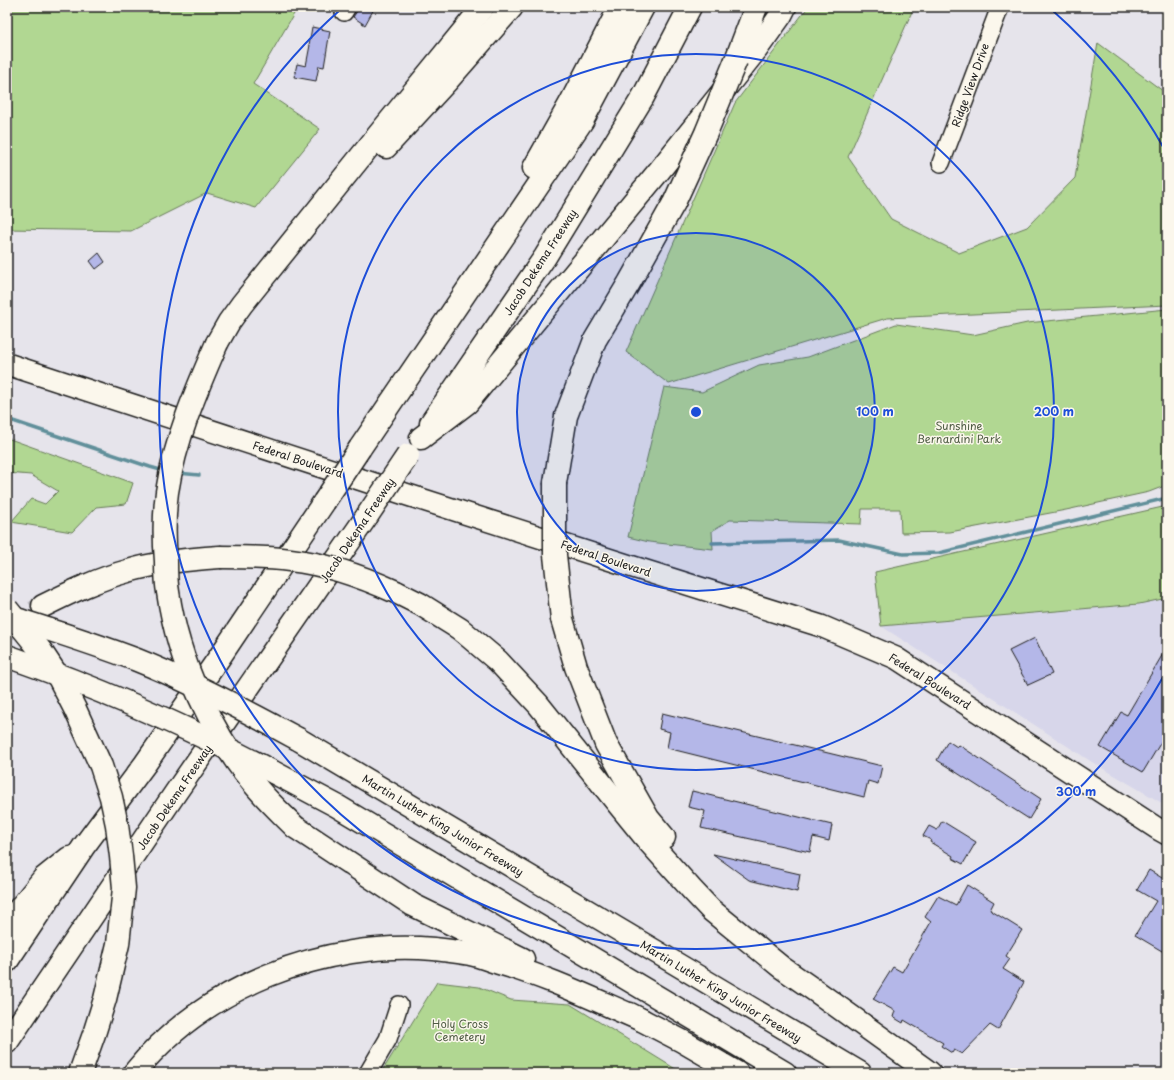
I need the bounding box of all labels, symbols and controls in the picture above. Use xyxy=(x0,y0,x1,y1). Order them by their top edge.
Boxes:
street label: Ridge View Drive xyxy=(947,40,993,129)
street label: Jacob Dekema Freeway xyxy=(499,206,581,318)
text: 100 m xyxy=(856,402,894,420)
text: 200 m xyxy=(1034,402,1074,420)
centre of rings xyxy=(689,405,703,419)
park label: Sunshine Bernardini Park xyxy=(917,417,1002,447)
street label: Federal Boulevard xyxy=(251,436,346,482)
street label: Jacob Dekema Freeway xyxy=(315,474,399,586)
street label: Federal Boulevard xyxy=(559,535,654,581)
street label: Federal Boulevard xyxy=(886,649,975,713)
street label: Jacob Dekema Freeway xyxy=(132,741,216,853)
street label: Martin Luther King Junior Freeway xyxy=(359,770,527,880)
text: 300 m xyxy=(1056,782,1096,800)
street label: Martin Luther King Junior Freeway xyxy=(637,936,805,1046)
park label: Holy Cross Cemetery xyxy=(432,1015,488,1045)

